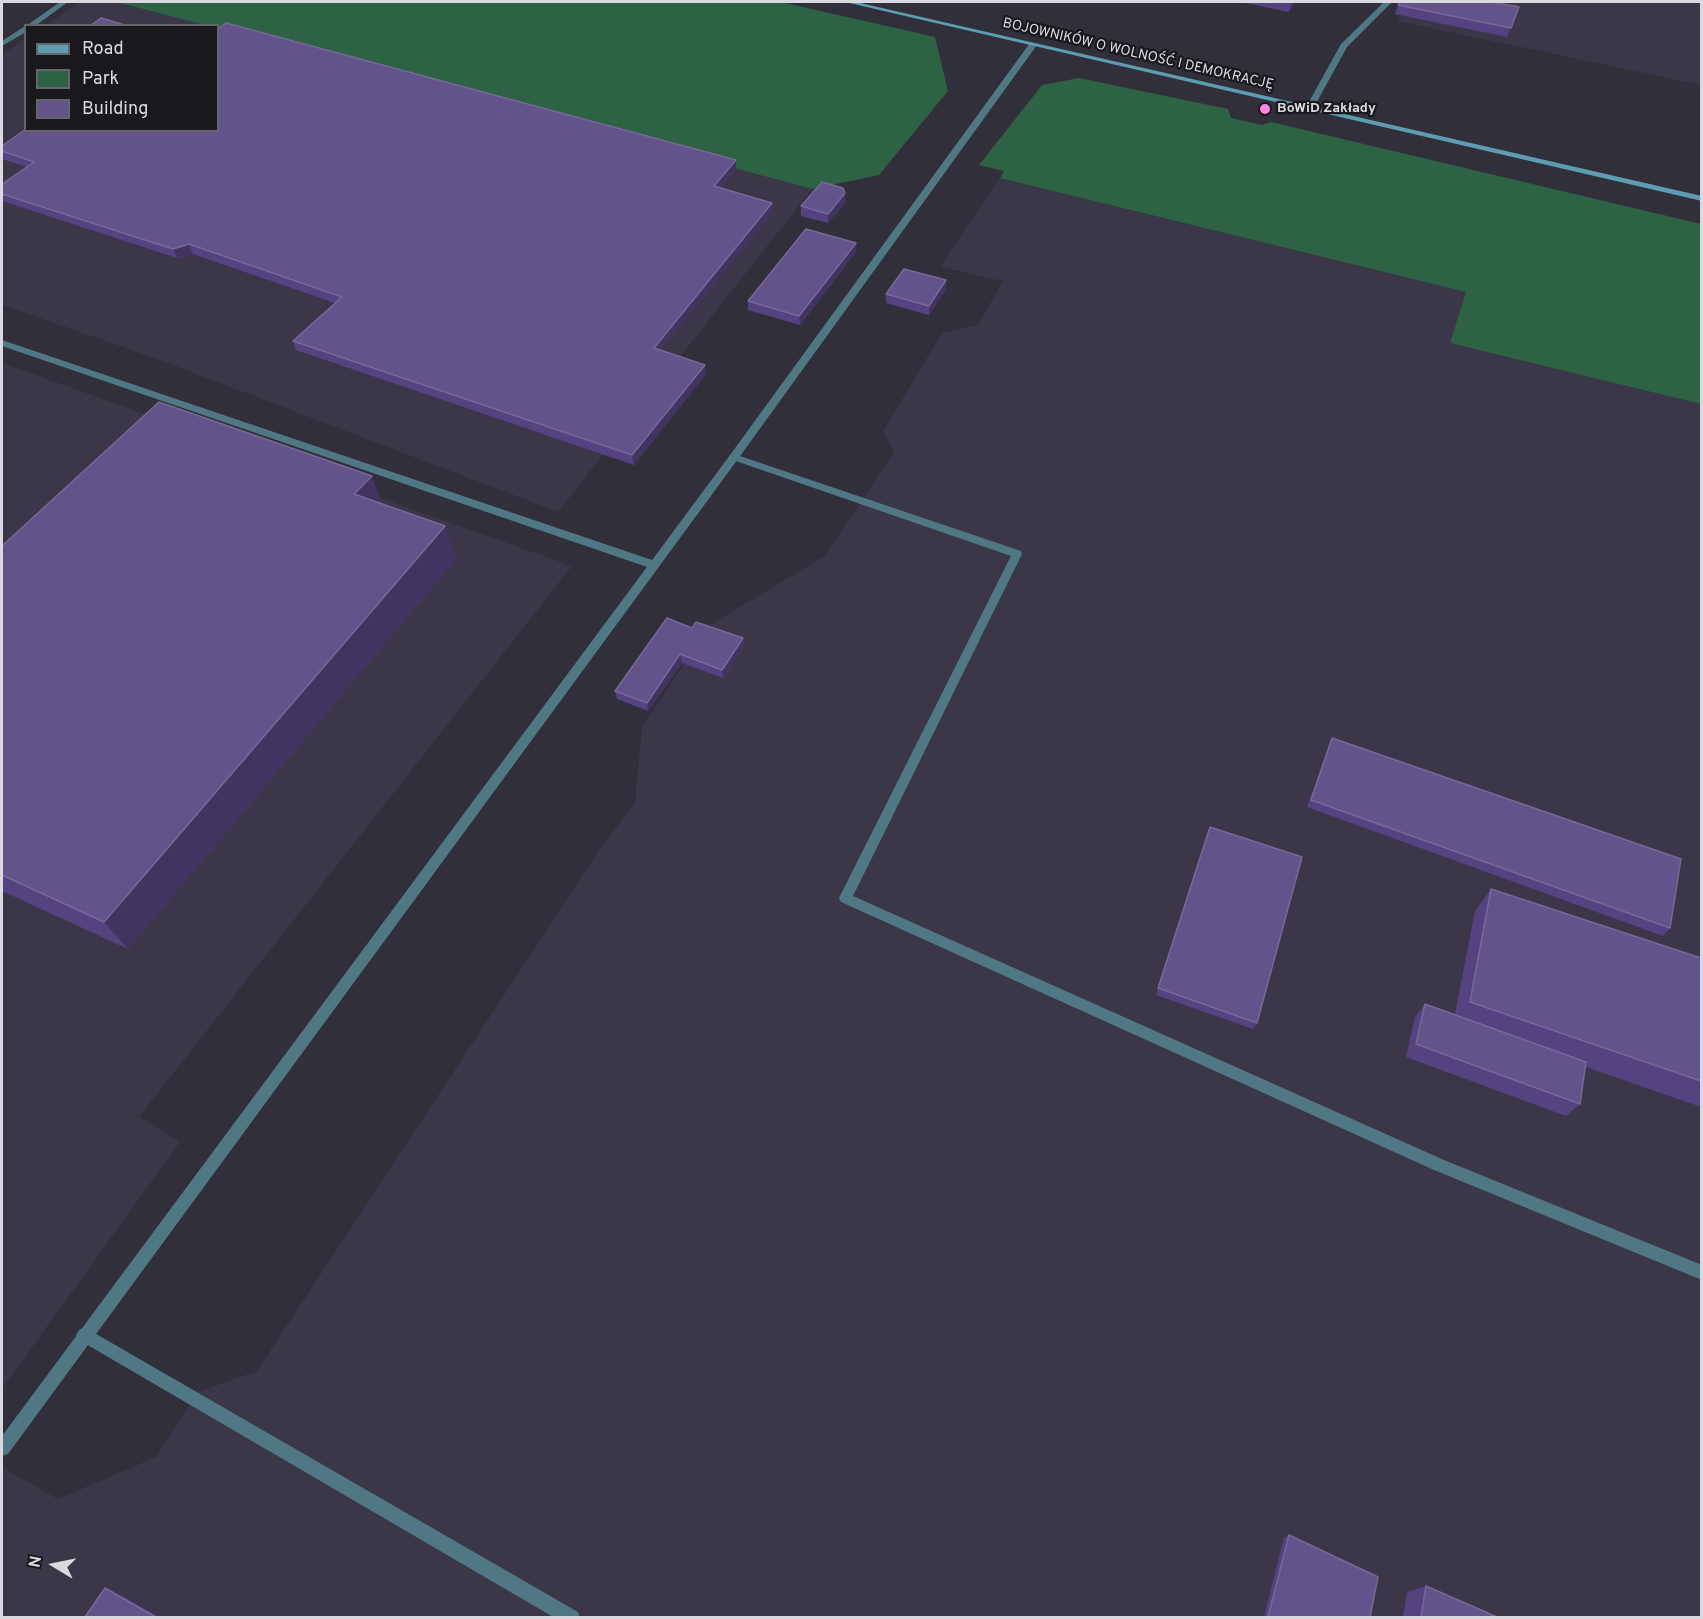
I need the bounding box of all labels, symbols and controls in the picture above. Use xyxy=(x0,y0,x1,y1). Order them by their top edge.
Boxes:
street label: BOJOWNIKÓW O WOLNOŚĆ I DEMOKRACJĘ xyxy=(1001,16,1275,94)
legend xyxy=(24,24,219,132)
text: Road xyxy=(82,38,124,61)
text: Park xyxy=(82,68,119,91)
text: Building xyxy=(82,98,148,121)
place label: BoWiD Zakłady xyxy=(1277,101,1376,117)
marker: BoWiD Zakłady xyxy=(1258,102,1272,116)
north arrow xyxy=(24,1535,84,1595)
text: N xyxy=(25,1554,47,1569)

